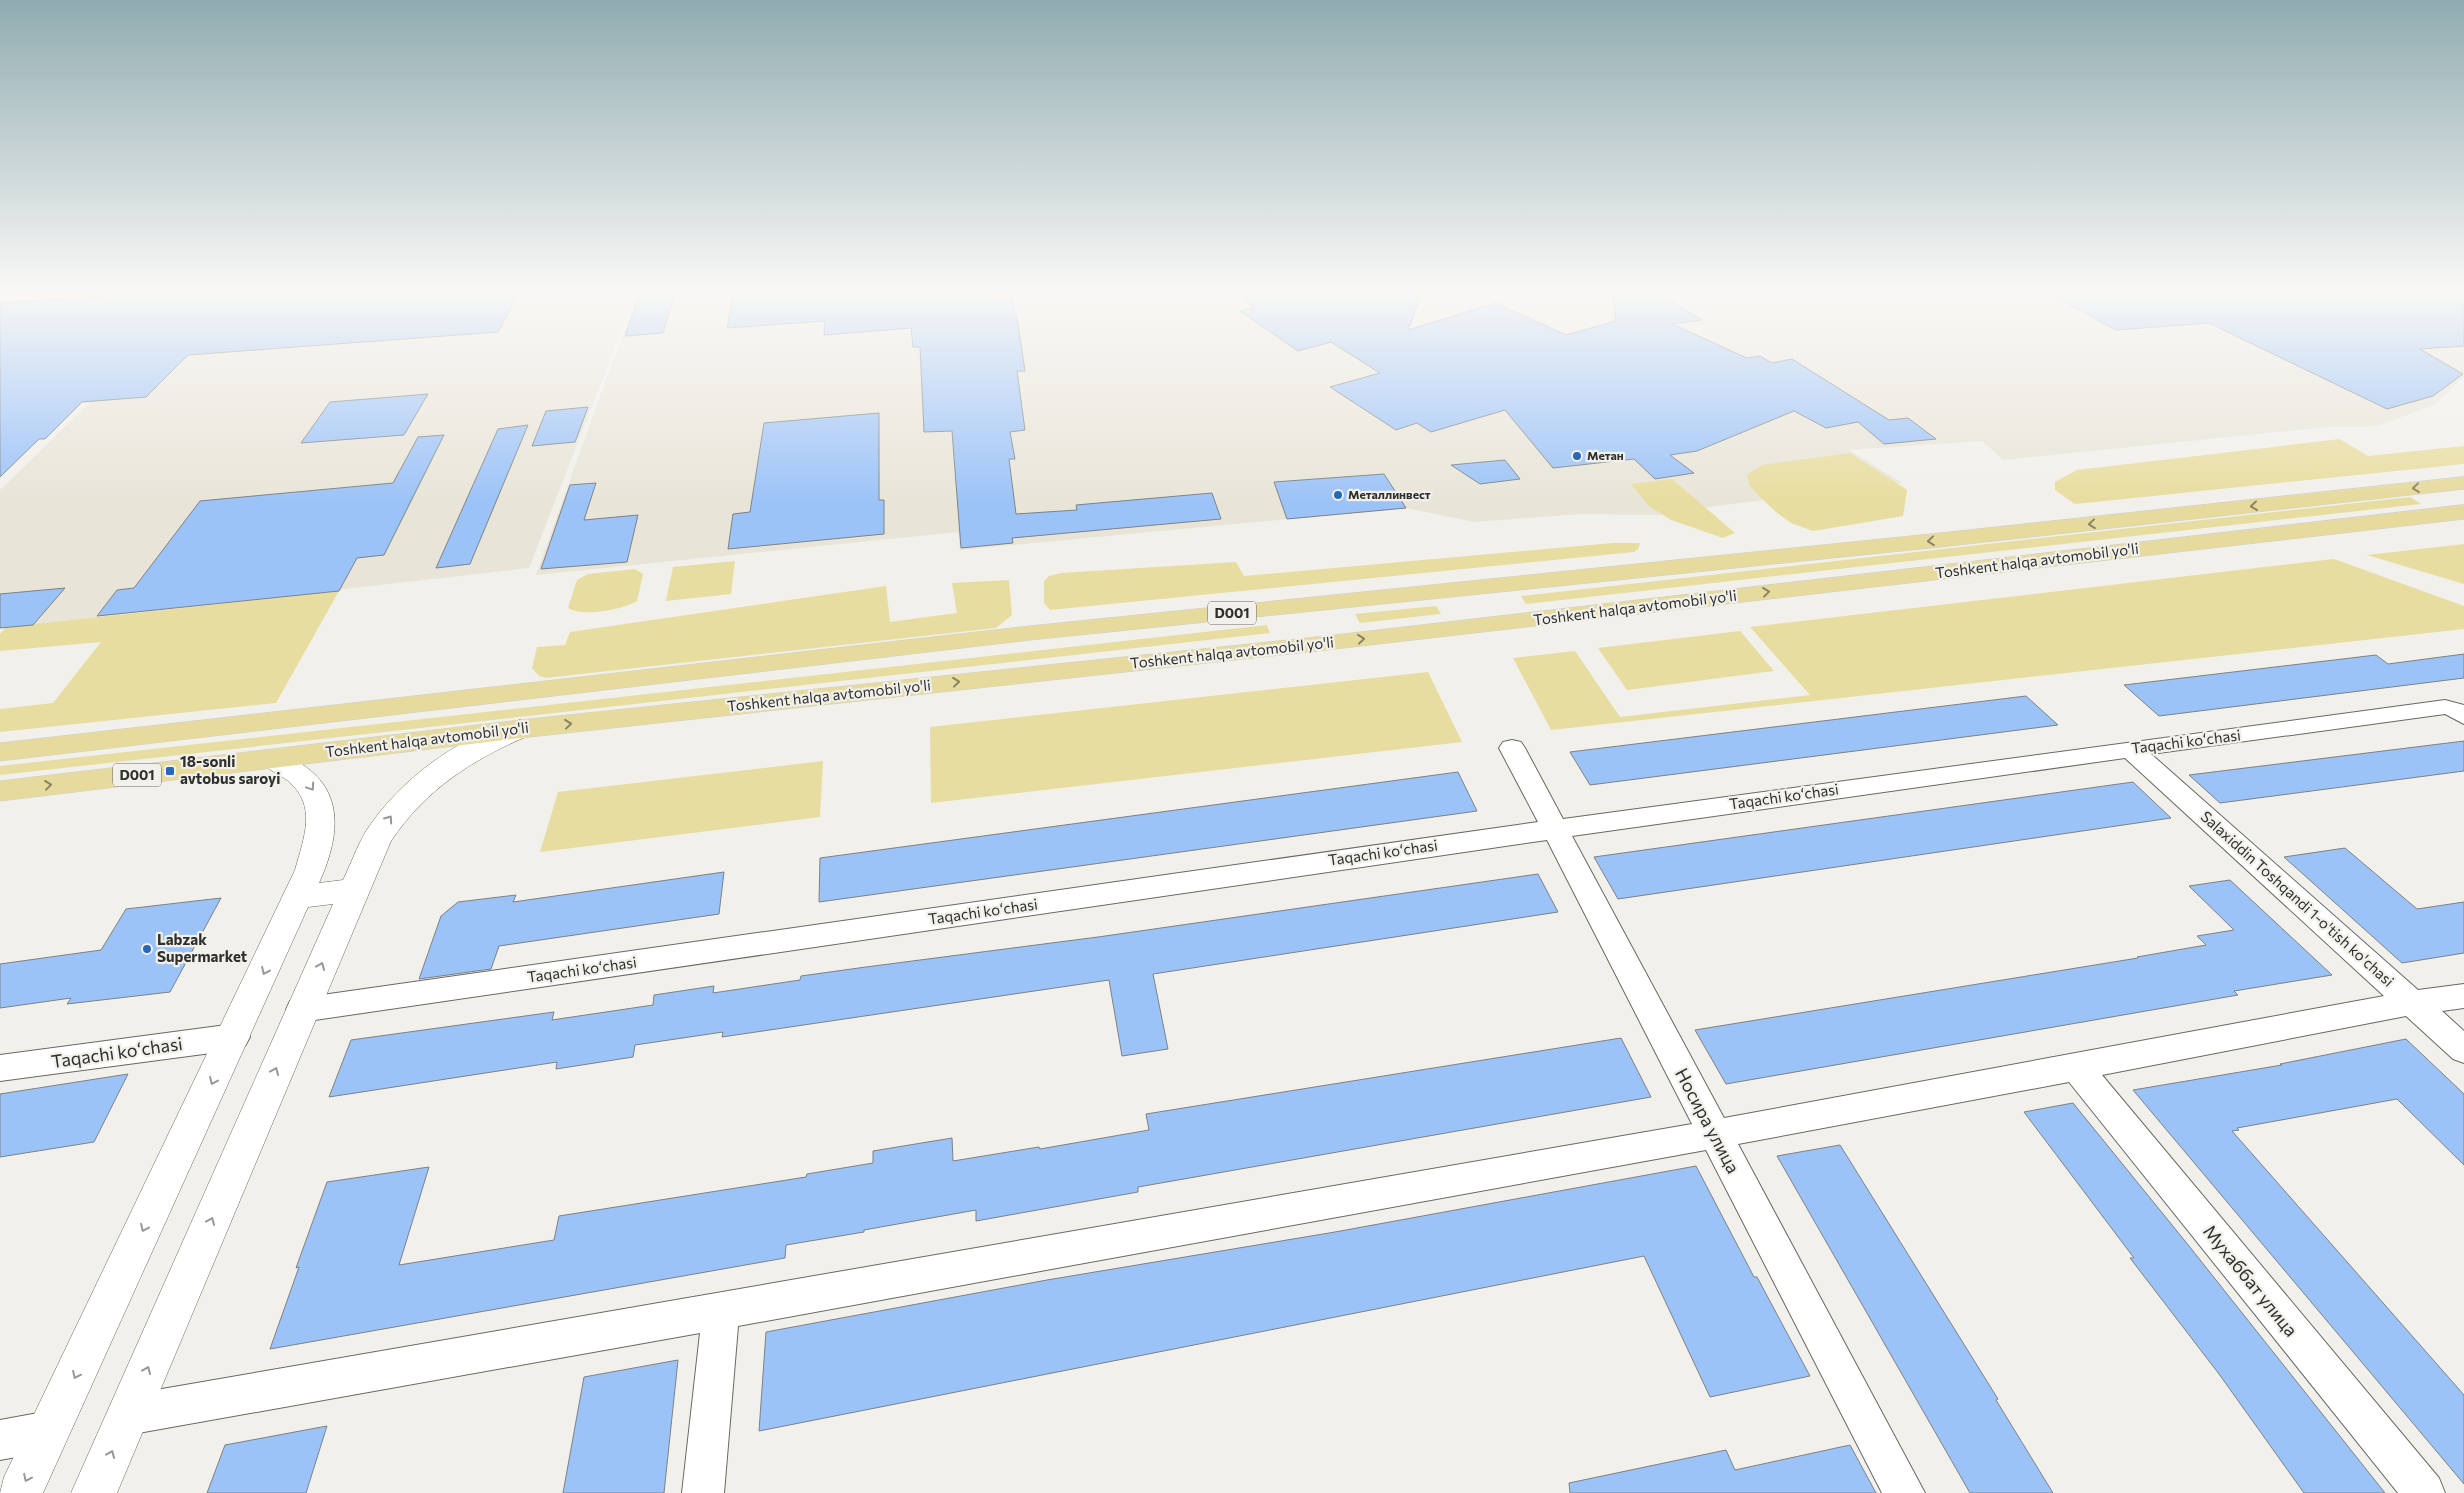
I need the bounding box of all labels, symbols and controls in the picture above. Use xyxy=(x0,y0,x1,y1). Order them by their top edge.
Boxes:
place label: Метан xyxy=(1587,448,1624,462)
marker: Метан xyxy=(1571,450,1583,462)
one-way arrow xyxy=(2411,482,2419,493)
place label: Металлинвест xyxy=(1348,487,1431,501)
marker: Металлинвест xyxy=(1332,489,1344,501)
one-way arrow xyxy=(2250,500,2258,511)
one-way arrow xyxy=(2088,518,2096,529)
one-way arrow xyxy=(1927,535,1935,546)
street label: Toshkent halqa avtomobil yo'li xyxy=(1934,539,2140,581)
street label: Toshkent halqa avtomobil yo'li xyxy=(1532,586,1738,628)
one-way arrow xyxy=(1763,587,1771,598)
road number: D001 xyxy=(1208,602,1256,624)
street label: Toshkent halqa avtomobil yo'li xyxy=(1129,632,1335,672)
one-way arrow xyxy=(1358,634,1366,645)
street label: Toshkent halqa avtomobil yo'li xyxy=(726,675,932,715)
one-way arrow xyxy=(953,677,961,688)
street label: Toshkent halqa avtomobil yo'li xyxy=(324,718,530,760)
one-way arrow xyxy=(565,719,573,730)
street label: Taqachi koʻchasi xyxy=(2130,725,2242,757)
place label: 18-sonli avtobus saroyi xyxy=(180,752,280,787)
road number: D001 xyxy=(113,764,161,786)
marker: 18-sonli avtobus saroyi xyxy=(164,765,176,777)
street label: Taqachi koʻchasi xyxy=(1728,779,1840,813)
one-way arrow xyxy=(45,780,53,791)
one-way arrow xyxy=(305,782,315,791)
street label: Salaxiddin Toshqandi 1-o'tish ko'chasi xyxy=(2197,807,2398,990)
one-way arrow xyxy=(383,815,392,825)
street label: Taqachi koʻchasi xyxy=(1327,835,1439,869)
street label: Taqachi koʻchasi xyxy=(927,894,1039,928)
place label: Labzak Supermarket xyxy=(157,930,247,965)
marker: Labzak Supermarket xyxy=(141,943,153,955)
street label: Taqachi koʻchasi xyxy=(526,952,638,986)
one-way arrow xyxy=(314,962,325,971)
one-way arrow xyxy=(260,966,271,975)
street label: Taqachi koʻchasi xyxy=(50,1032,184,1072)
street label: Носира улица xyxy=(1671,1064,1745,1177)
one-way arrow xyxy=(269,1067,280,1076)
one-way arrow xyxy=(209,1076,220,1085)
one-way arrow xyxy=(205,1217,215,1226)
street label: Мухаббат улица xyxy=(2199,1220,2302,1341)
one-way arrow xyxy=(140,1223,151,1232)
one-way arrow xyxy=(140,1366,151,1375)
one-way arrow xyxy=(71,1370,82,1379)
one-way arrow xyxy=(104,1450,115,1459)
one-way arrow xyxy=(23,1473,33,1482)

